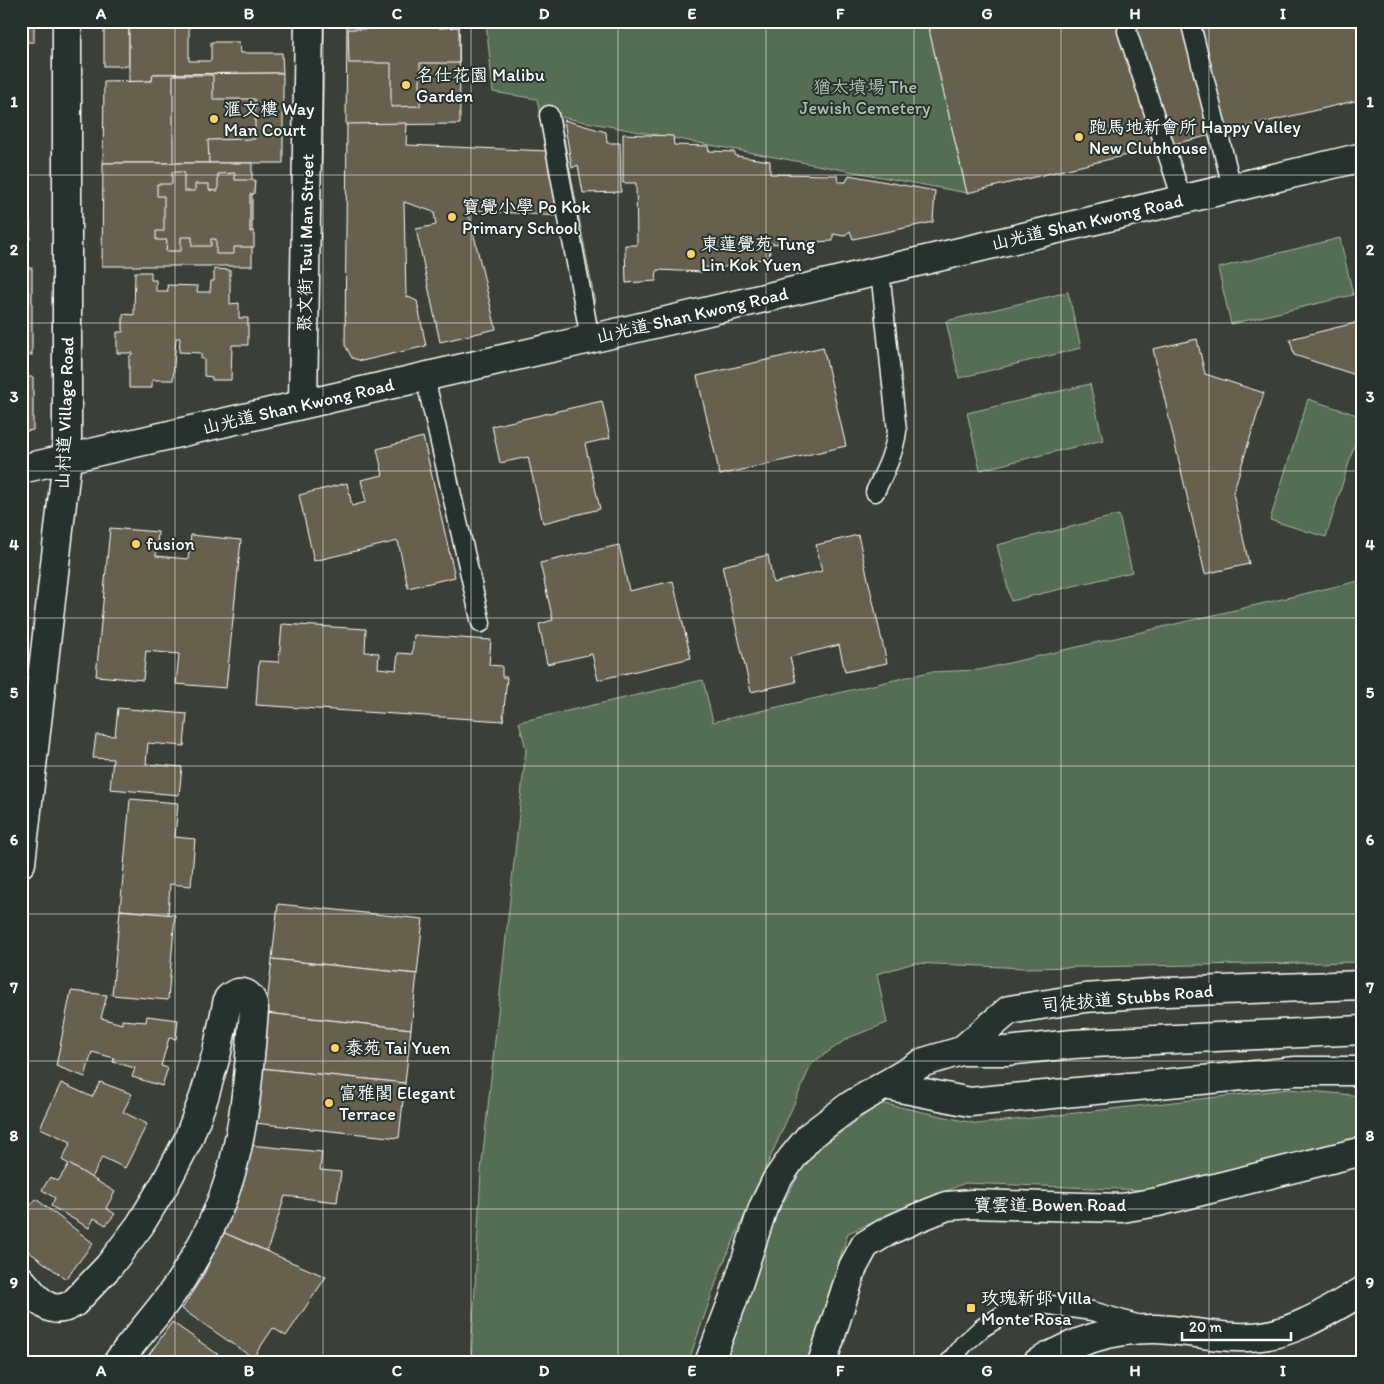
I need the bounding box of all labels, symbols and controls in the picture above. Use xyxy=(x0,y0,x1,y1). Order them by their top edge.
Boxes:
text: A xyxy=(95,4,107,23)
text: B xyxy=(244,4,255,23)
text: C xyxy=(392,4,403,23)
text: D xyxy=(539,4,550,23)
text: E xyxy=(688,4,697,23)
text: F xyxy=(836,4,845,23)
text: G xyxy=(981,4,993,23)
text: H xyxy=(1129,4,1141,23)
text: I xyxy=(1280,4,1286,23)
place label: 名仕花園 Malibu Garden xyxy=(416,64,545,107)
park label: 猶太墳場 The Jewish Cemetery xyxy=(800,76,931,119)
marker: 名仕花園 Malibu Garden xyxy=(400,79,412,91)
text: 1 xyxy=(10,92,18,111)
text: 1 xyxy=(1366,92,1374,111)
place label: 滙文樓 Way Man Court xyxy=(224,98,315,141)
marker: 滙文樓 Way Man Court xyxy=(208,113,220,125)
place label: 跑馬地新會所 Happy Valley New Clubhouse xyxy=(1089,116,1301,159)
marker: 跑馬地新會所 Happy Valley New Clubhouse xyxy=(1073,131,1085,143)
street label: 聚文街 Tsui Man Street xyxy=(293,153,319,332)
street label: 山光道 Shan Kwong Road xyxy=(989,189,1185,255)
place label: 寶覺小學 Po Kok Primary School xyxy=(462,196,591,239)
marker: 寶覺小學 Po Kok Primary School xyxy=(446,211,458,223)
place label: 東蓮覺苑 Tung Lin Kok Yuen xyxy=(701,233,816,276)
text: 2 xyxy=(10,240,19,259)
text: 2 xyxy=(1366,240,1375,259)
marker: 東蓮覺苑 Tung Lin Kok Yuen xyxy=(685,248,697,260)
street label: 山光道 Shan Kwong Road xyxy=(594,282,790,348)
street label: 山村道 Village Road xyxy=(51,336,79,490)
street label: 山光道 Shan Kwong Road xyxy=(200,373,396,439)
text: 3 xyxy=(10,387,19,406)
text: 3 xyxy=(1366,387,1375,406)
place label: fusion xyxy=(146,533,195,555)
text: 4 xyxy=(9,535,19,554)
text: 4 xyxy=(1365,535,1375,554)
marker: fusion xyxy=(130,538,142,550)
text: 5 xyxy=(10,683,19,702)
text: 5 xyxy=(1366,683,1375,702)
text: 6 xyxy=(10,830,19,849)
text: 6 xyxy=(1366,830,1375,849)
text: 7 xyxy=(9,978,18,997)
text: 7 xyxy=(1365,978,1374,997)
street label: 司徒拔道 Stubbs Road xyxy=(1040,979,1214,1016)
place label: 泰苑 Tai Yuen xyxy=(345,1037,450,1059)
marker: 泰苑 Tai Yuen xyxy=(329,1042,341,1054)
place label: 富雅閣 Elegant Terrace xyxy=(339,1082,456,1125)
marker: 富雅閣 Elegant Terrace xyxy=(323,1097,335,1109)
text: 8 xyxy=(10,1126,19,1145)
text: 8 xyxy=(1366,1126,1375,1145)
street label: 寶雲道 Bowen Road xyxy=(974,1194,1127,1216)
text: 9 xyxy=(10,1273,18,1292)
text: 9 xyxy=(1366,1273,1374,1292)
place label: 玫瑰新邨 Villa Monte Rosa xyxy=(981,1287,1091,1330)
marker: 玫瑰新邨 Villa Monte Rosa xyxy=(965,1302,977,1314)
scale bar xyxy=(1182,1309,1290,1341)
text: 20 m xyxy=(1189,1318,1223,1336)
text: A xyxy=(95,1361,107,1380)
text: B xyxy=(244,1361,255,1380)
text: C xyxy=(392,1361,403,1380)
text: D xyxy=(539,1361,550,1380)
text: E xyxy=(688,1361,697,1380)
text: F xyxy=(836,1361,845,1380)
text: G xyxy=(981,1361,993,1380)
text: H xyxy=(1129,1361,1141,1380)
text: I xyxy=(1280,1361,1286,1380)

